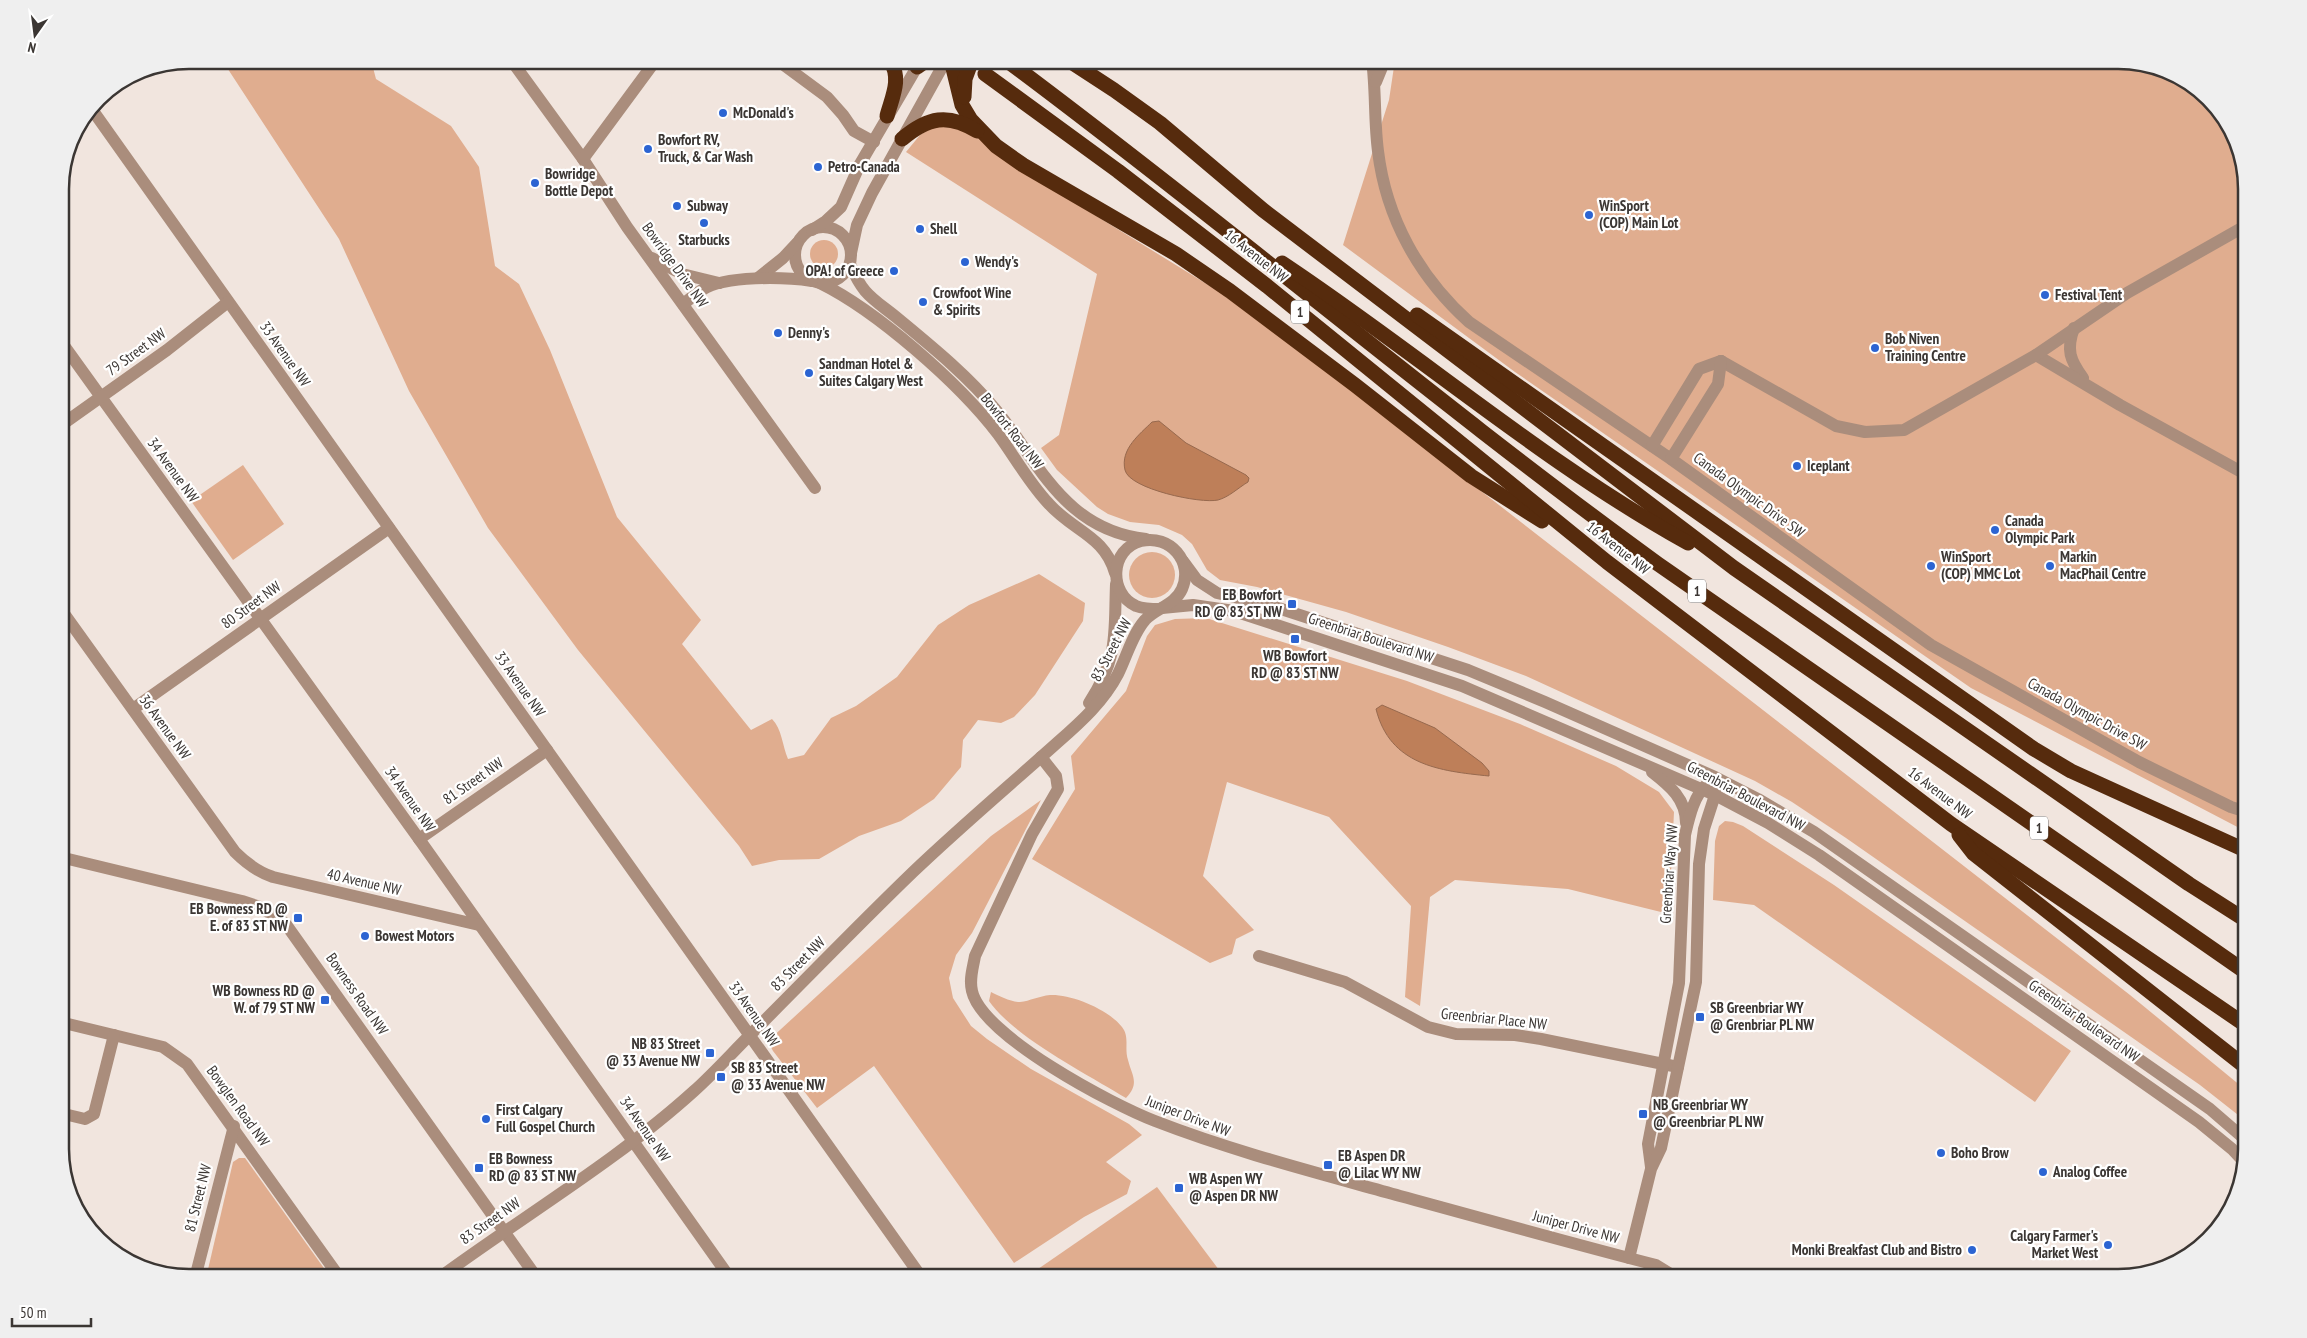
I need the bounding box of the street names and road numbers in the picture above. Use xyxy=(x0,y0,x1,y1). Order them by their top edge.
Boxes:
street label: Bowridge Drive NW xyxy=(638,218,713,311)
street label: 16 Avenue NW xyxy=(1221,225,1292,286)
road number: 1 xyxy=(1291,300,1309,324)
street label: 33 Avenue NW xyxy=(256,317,315,390)
street label: 79 Street NW xyxy=(102,324,169,380)
street label: Bowfort Road NW xyxy=(977,389,1048,472)
street label: 34 Avenue NW xyxy=(144,434,203,506)
street label: Canada Olympic Drive SW xyxy=(1690,448,1809,541)
street label: 16 Avenue NW xyxy=(1583,517,1654,578)
street label: 80 Street NW xyxy=(217,577,284,633)
road number: 1 xyxy=(1688,580,1706,602)
street label: Greenbriar Boulevard NW xyxy=(1306,608,1436,667)
street label: 83 Street NW xyxy=(1086,615,1135,685)
street label: 33 Avenue NW xyxy=(491,647,550,720)
street label: Canada Olympic Drive SW xyxy=(2024,673,2150,754)
street label: 36 Avenue NW xyxy=(136,691,195,763)
street label: 81 Street NW xyxy=(439,753,506,808)
street label: Greenbriar Boulevard NW xyxy=(1684,756,1808,835)
street label: 34 Avenue NW xyxy=(381,762,440,835)
street label: 16 Avenue NW xyxy=(1904,762,1976,823)
road number: 1 xyxy=(2030,816,2048,840)
street label: Greenbriar Way NW xyxy=(1656,824,1681,924)
street label: 40 Avenue NW xyxy=(325,864,403,899)
street label: 83 Street NW xyxy=(767,933,829,995)
street label: Bowness Road NW xyxy=(322,949,393,1038)
street label: Greenbriar Boulevard NW xyxy=(2025,975,2143,1066)
street label: 33 Avenue NW xyxy=(725,977,784,1050)
street label: Greenbriar Place NW xyxy=(1440,1003,1548,1034)
street label: Bowglen Road NW xyxy=(203,1062,274,1150)
street label: Juniper Drive NW xyxy=(1143,1090,1233,1140)
street label: 34 Avenue NW xyxy=(616,1092,675,1165)
street label: 81 Street NW xyxy=(180,1162,215,1234)
street label: 83 Street NW xyxy=(456,1193,523,1248)
street label: Juniper Drive NW xyxy=(1530,1206,1621,1247)

